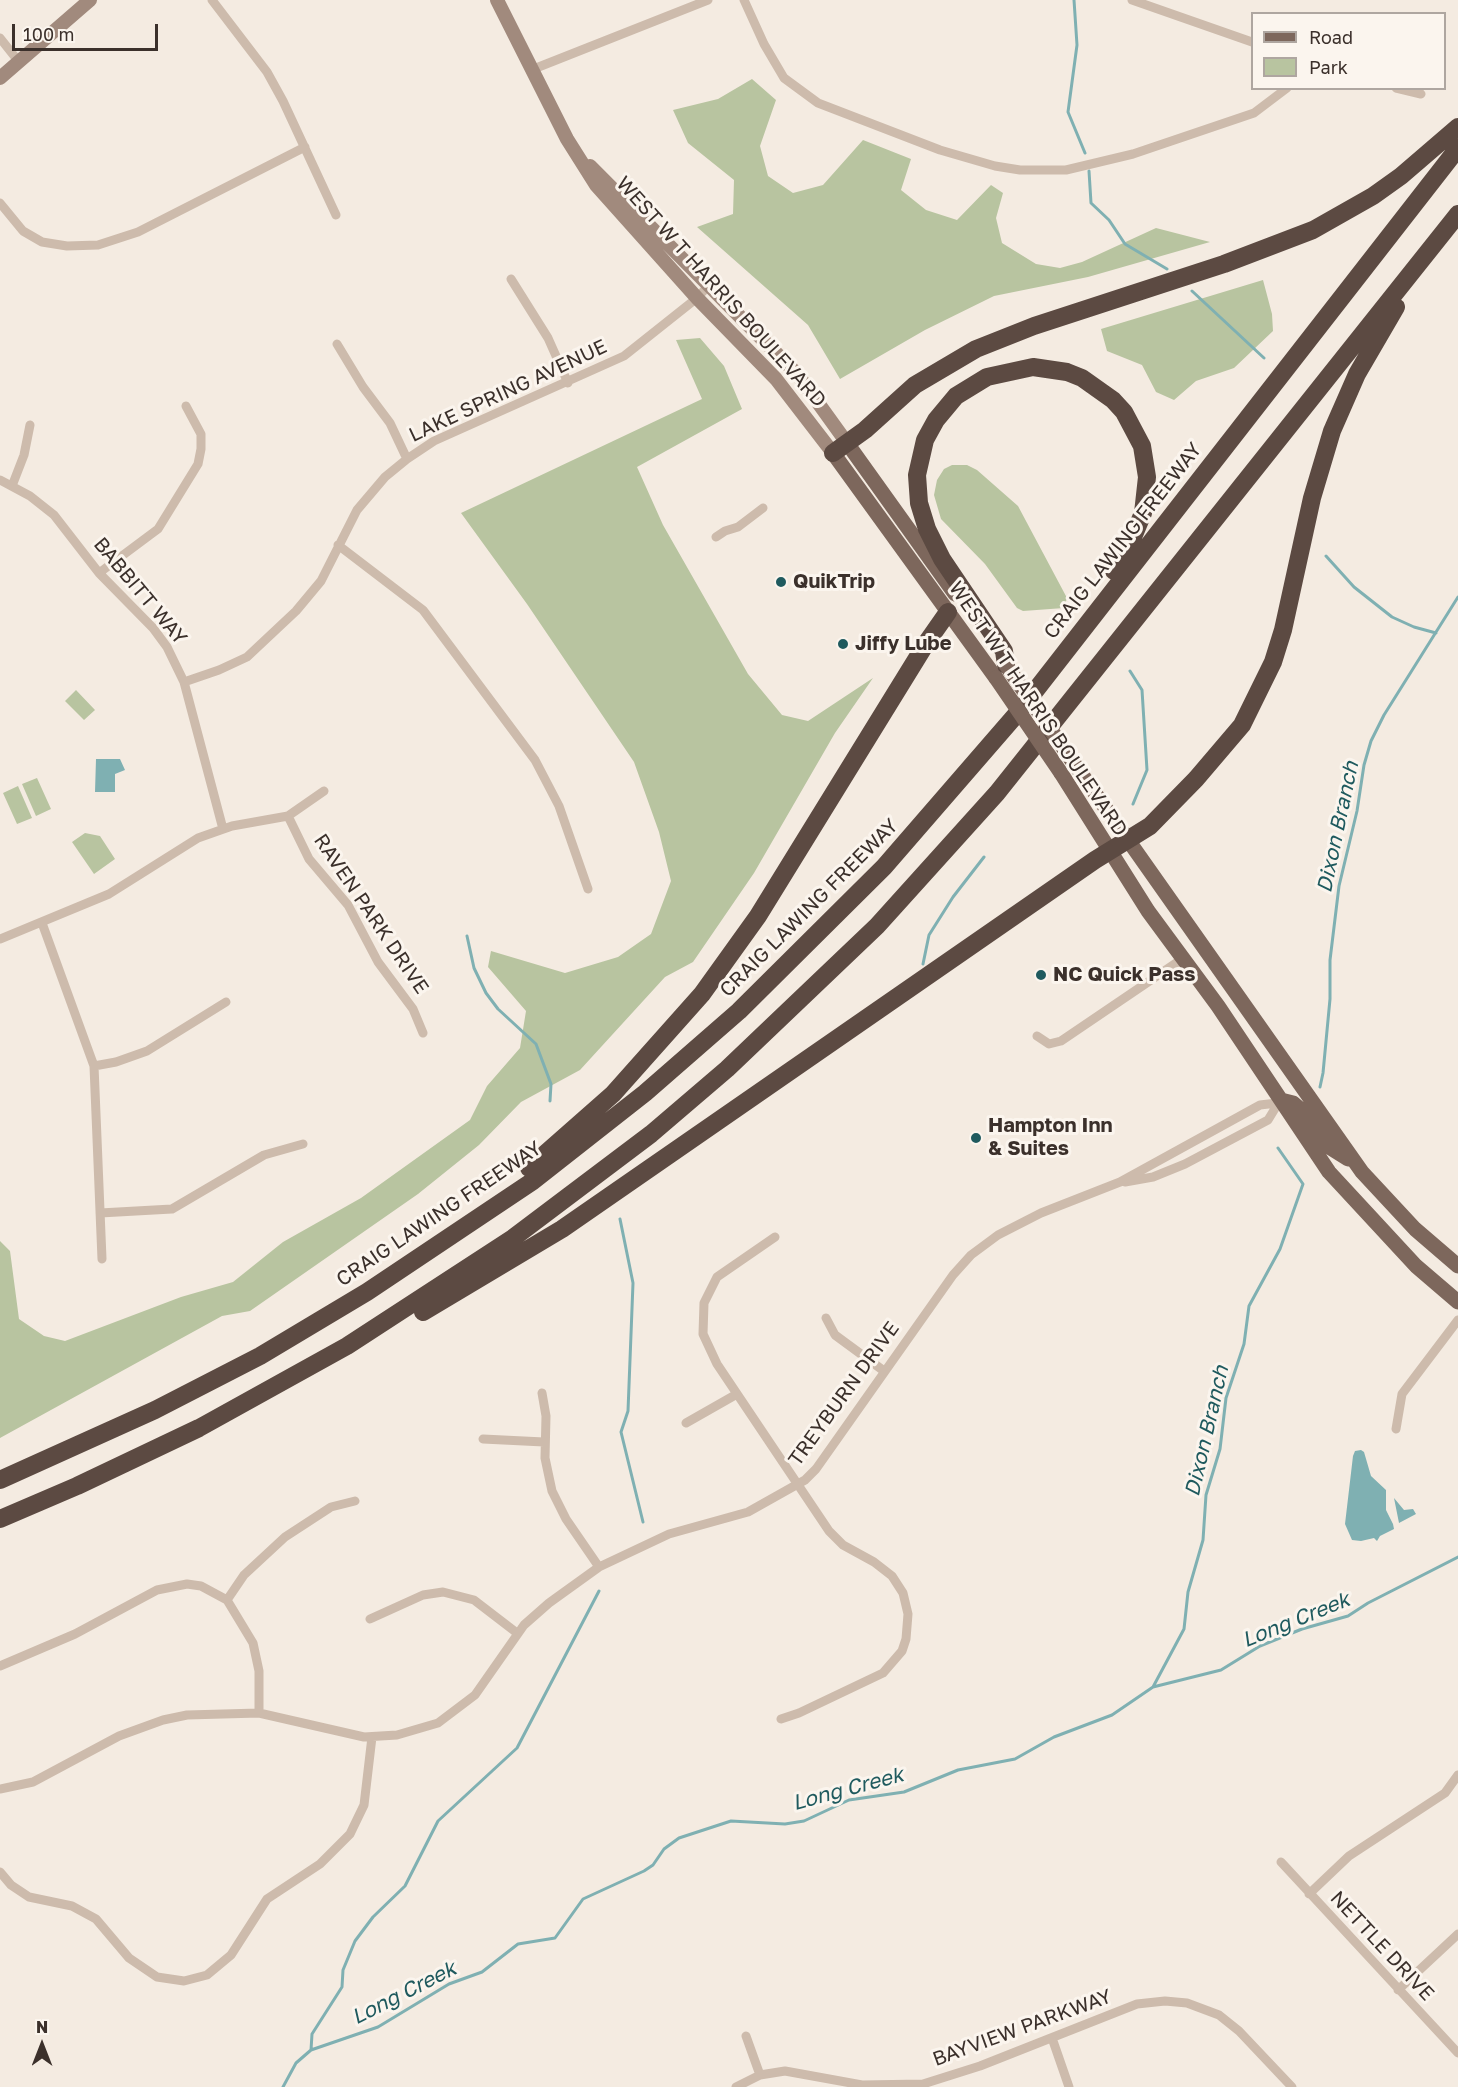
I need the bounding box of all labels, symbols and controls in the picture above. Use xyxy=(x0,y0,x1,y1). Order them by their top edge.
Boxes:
scale bar xyxy=(15,12,160,50)
legend xyxy=(1251,12,1446,90)
text: 100 m xyxy=(23,23,74,45)
text: Road xyxy=(1309,26,1353,48)
text: Park xyxy=(1309,56,1348,78)
street label: WEST W T HARRIS BOULEVARD xyxy=(611,172,831,412)
street label: LAKE SPRING AVENUE xyxy=(405,335,611,447)
street label: CRAIG LAWING FREEWAY xyxy=(1039,438,1207,644)
street label: BABBITT WAY xyxy=(88,533,192,649)
place label: QuikTrip xyxy=(793,570,875,594)
marker: QuikTrip xyxy=(774,575,788,589)
street label: WEST W T HARRIS BOULEVARD xyxy=(944,577,1132,841)
place label: Jiffy Lube xyxy=(855,632,951,656)
marker: Jiffy Lube xyxy=(836,637,850,651)
water label: Dixon Branch xyxy=(1312,759,1364,895)
street label: CRAIG LAWING FREEWAY xyxy=(715,814,903,1002)
street label: RAVEN PARK DRIVE xyxy=(309,829,433,999)
place label: NC Quick Pass xyxy=(1053,963,1195,987)
marker: NC Quick Pass xyxy=(1034,968,1048,982)
place label: Hampton Inn & Suites xyxy=(988,1114,1113,1161)
marker: Hampton Inn & Suites xyxy=(969,1131,983,1145)
street label: CRAIG LAWING FREEWAY xyxy=(332,1136,546,1292)
street label: TREYBURN DRIVE xyxy=(784,1317,904,1471)
water label: Dixon Branch xyxy=(1180,1363,1234,1499)
water label: Long Creek xyxy=(1238,1587,1354,1653)
water label: Long Creek xyxy=(790,1762,906,1816)
street label: NETTLE DRIVE xyxy=(1325,1886,1439,2006)
water label: Long Creek xyxy=(348,1956,460,2030)
street label: BAYVIEW PARKWAY xyxy=(929,1985,1115,2071)
north arrow xyxy=(12,2015,72,2075)
text: N xyxy=(36,2017,48,2037)

